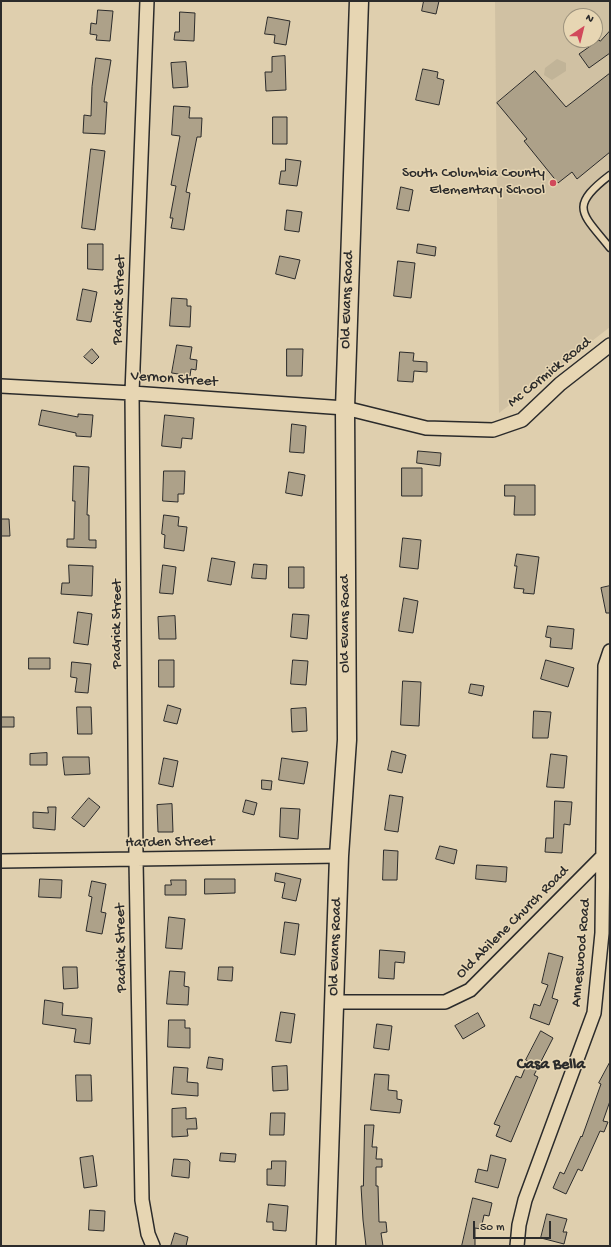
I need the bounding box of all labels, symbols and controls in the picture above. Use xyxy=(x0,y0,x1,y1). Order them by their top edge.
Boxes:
north arrow xyxy=(563,8,603,48)
text: N xyxy=(583,12,596,26)
place label: South Columbia County Elementary School xyxy=(402,165,545,200)
marker: South Columbia County Elementary School xyxy=(548,178,558,188)
street label: Old Evans Road xyxy=(337,251,359,349)
street label: Padrick Street xyxy=(109,255,131,345)
street label: Mc Cormick Road xyxy=(505,334,595,412)
street label: Vernon Street xyxy=(130,368,218,392)
street label: Old Evans Road xyxy=(337,575,355,673)
street label: Padrick Street xyxy=(109,579,127,669)
street label: Harden Street xyxy=(125,833,215,853)
street label: Old Abilene Church Road xyxy=(453,863,573,983)
street label: Old Evans Road xyxy=(325,898,347,996)
street label: Anneswood Road xyxy=(568,898,596,1008)
street label: Padrick Street xyxy=(112,903,132,993)
district label: Casa Bella xyxy=(517,1056,585,1076)
scale bar xyxy=(475,1213,553,1239)
text: 50 m xyxy=(480,1221,505,1235)

